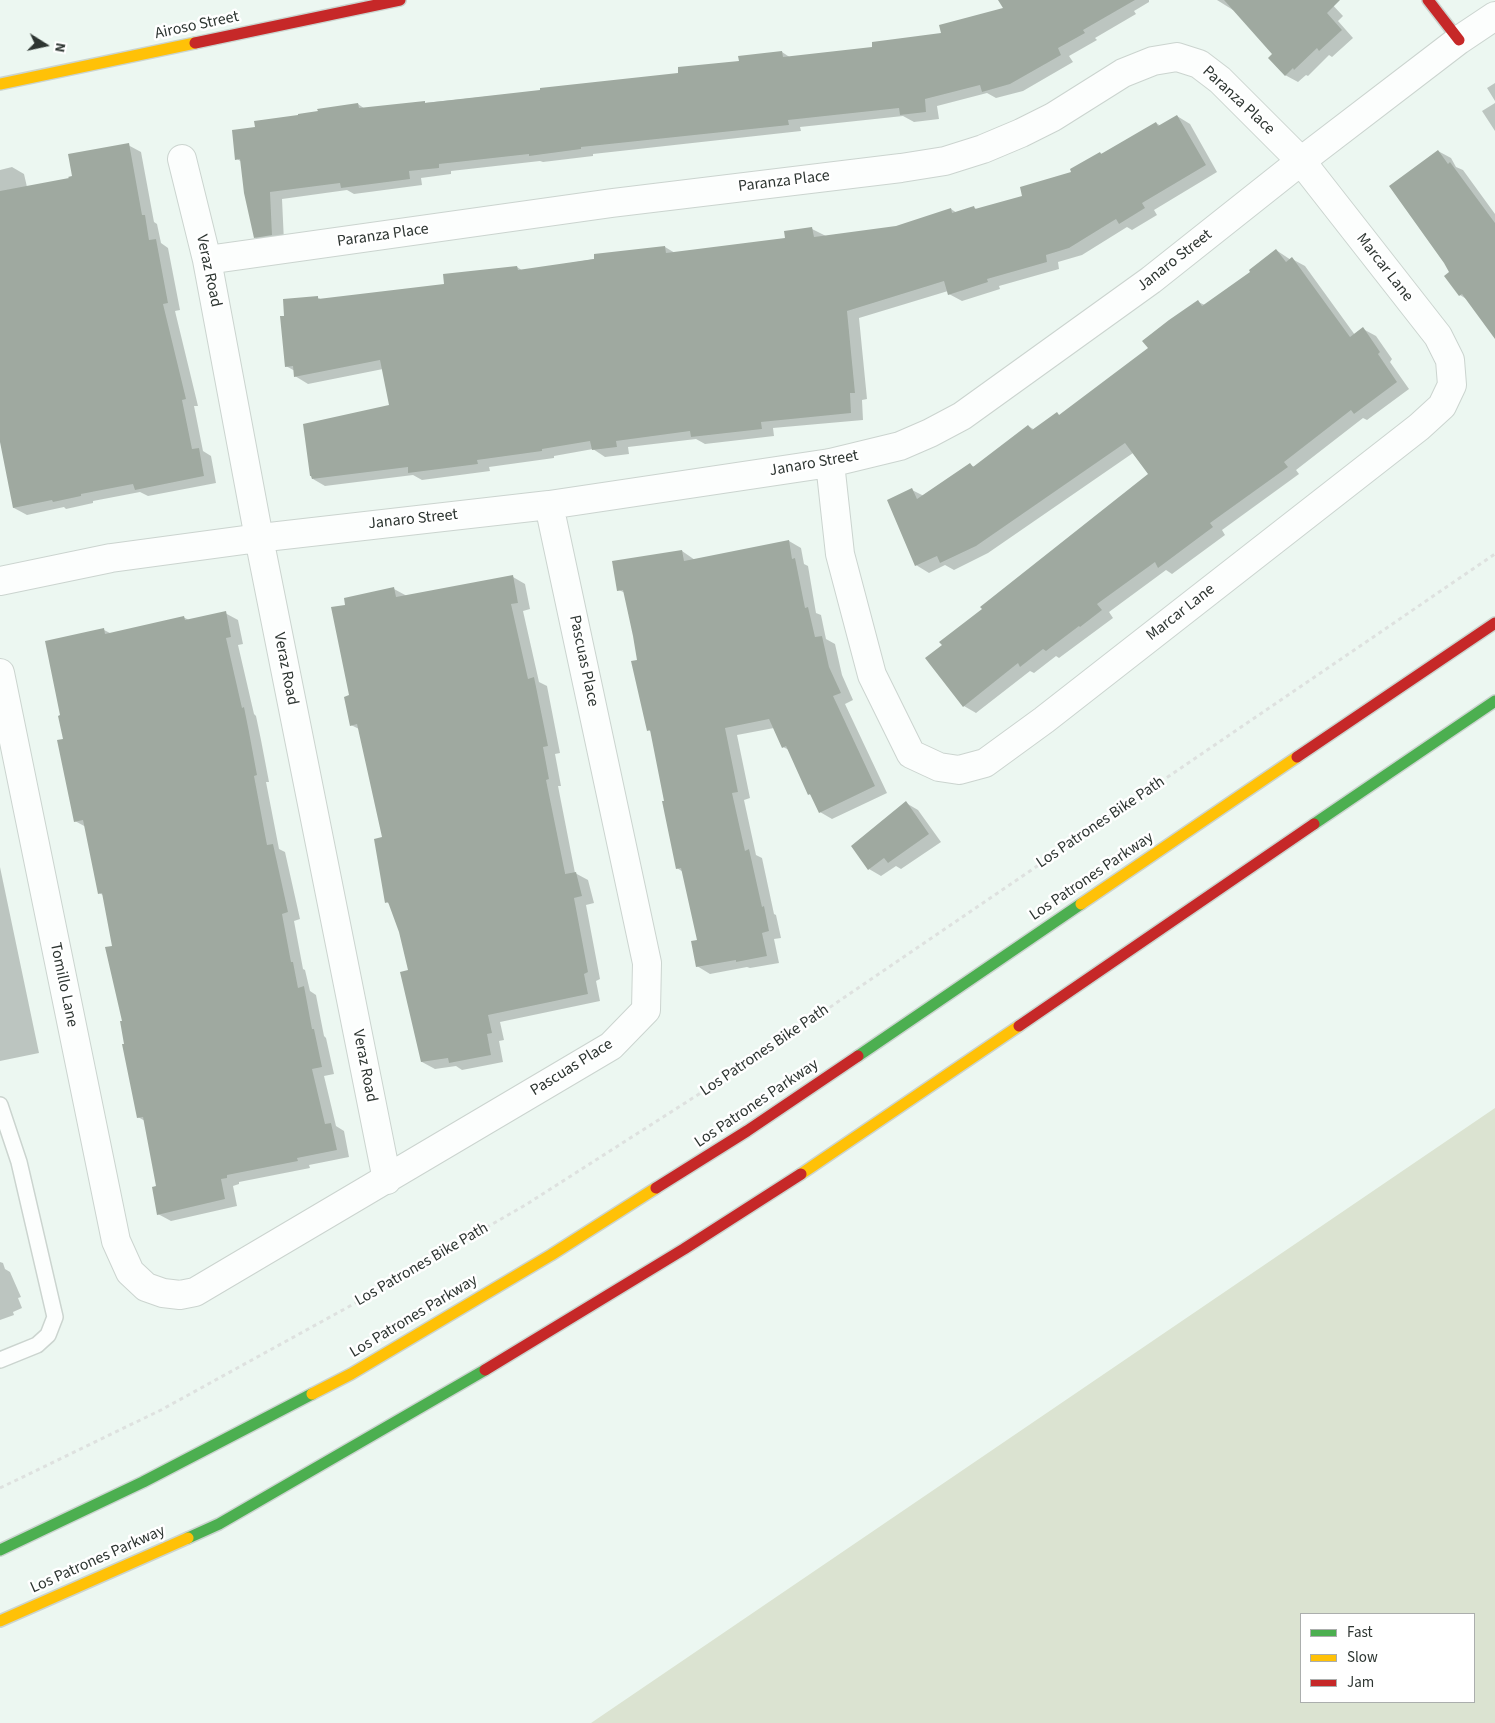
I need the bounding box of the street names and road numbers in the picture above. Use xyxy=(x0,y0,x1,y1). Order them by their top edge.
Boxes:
street label: Airoso Street xyxy=(153,8,241,44)
street label: Paranza Place xyxy=(1198,63,1278,139)
street label: Paranza Place xyxy=(737,167,831,197)
street label: Paranza Place xyxy=(336,220,430,252)
street label: Janaro Street xyxy=(1134,226,1216,296)
street label: Marcar Lane xyxy=(1351,230,1417,306)
street label: Veraz Road xyxy=(191,233,225,309)
street label: Janaro Street xyxy=(768,447,860,481)
street label: Janaro Street xyxy=(367,506,459,534)
street label: Marcar Lane xyxy=(1143,580,1219,646)
street label: Pascuas Place xyxy=(564,613,602,709)
street label: Veraz Road xyxy=(269,631,301,707)
street label: Los Patrones Bike Path xyxy=(1033,773,1169,873)
street label: Los Patrones Parkway xyxy=(1026,828,1158,926)
street label: Tomillo Lane xyxy=(45,941,81,1029)
street label: Los Patrones Bike Path xyxy=(697,1001,833,1101)
street label: Veraz Road xyxy=(348,1028,380,1104)
street label: Pascuas Place xyxy=(527,1035,617,1101)
street label: Los Patrones Parkway xyxy=(691,1055,823,1153)
street label: Los Patrones Bike Path xyxy=(352,1219,492,1311)
street label: Los Patrones Parkway xyxy=(347,1271,481,1363)
street label: Los Patrones Parkway xyxy=(28,1522,168,1598)

